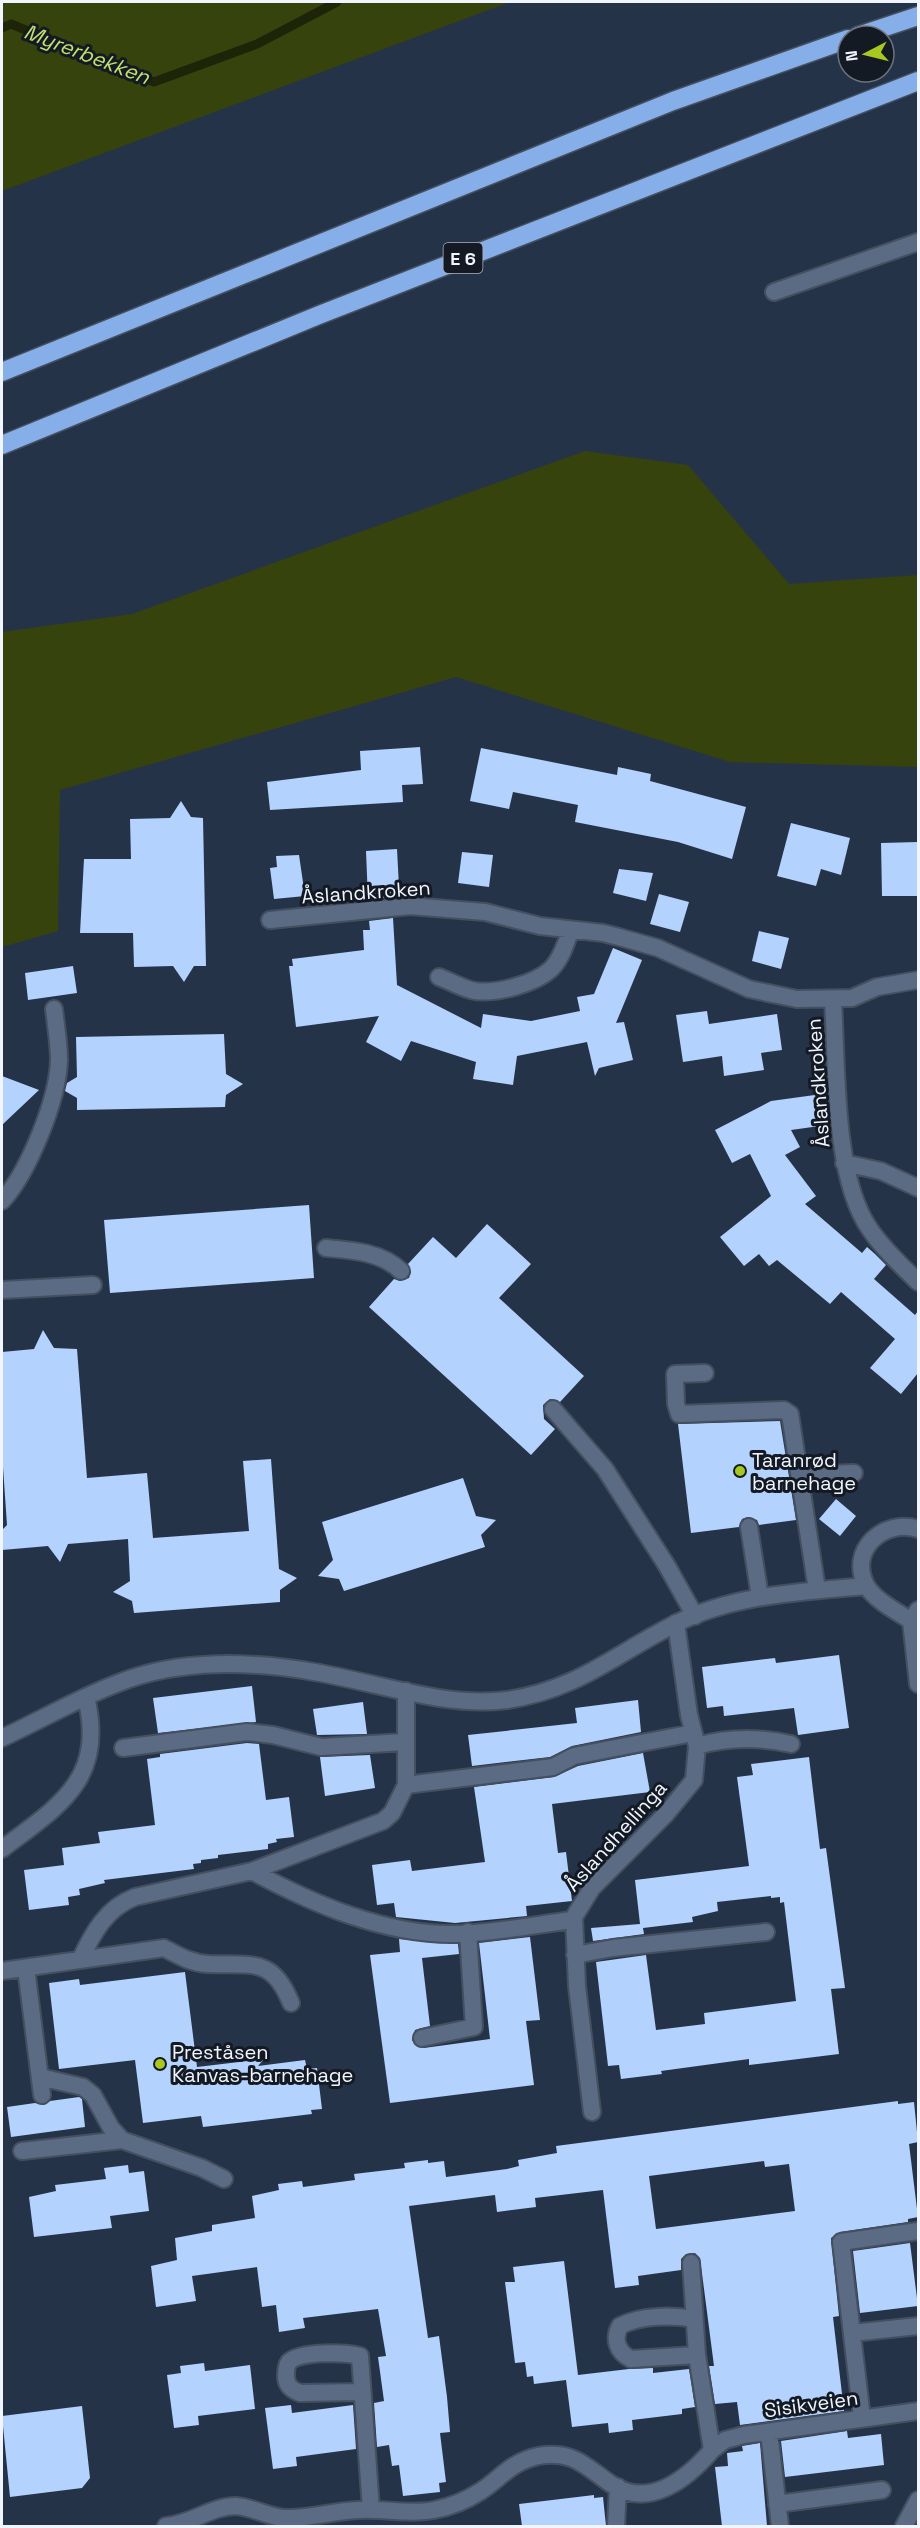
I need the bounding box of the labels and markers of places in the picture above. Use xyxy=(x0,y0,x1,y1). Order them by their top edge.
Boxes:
place label: Taranrød barnehage xyxy=(752,1447,856,1496)
marker: Taranrød barnehage xyxy=(733,1464,747,1478)
place label: Preståsen Kanvas-barnehage xyxy=(172,2039,353,2088)
marker: Preståsen Kanvas-barnehage xyxy=(153,2057,167,2071)

